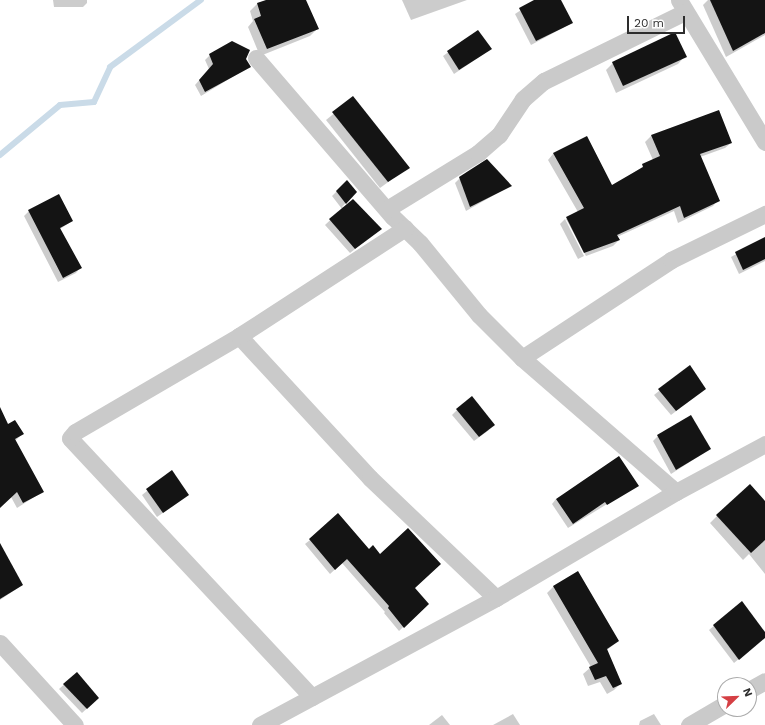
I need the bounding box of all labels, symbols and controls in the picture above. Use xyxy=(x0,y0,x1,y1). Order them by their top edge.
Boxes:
scale bar xyxy=(629,8,687,34)
text: 20 m xyxy=(634,16,664,30)
north arrow xyxy=(717,677,757,717)
text: N xyxy=(740,686,755,699)

